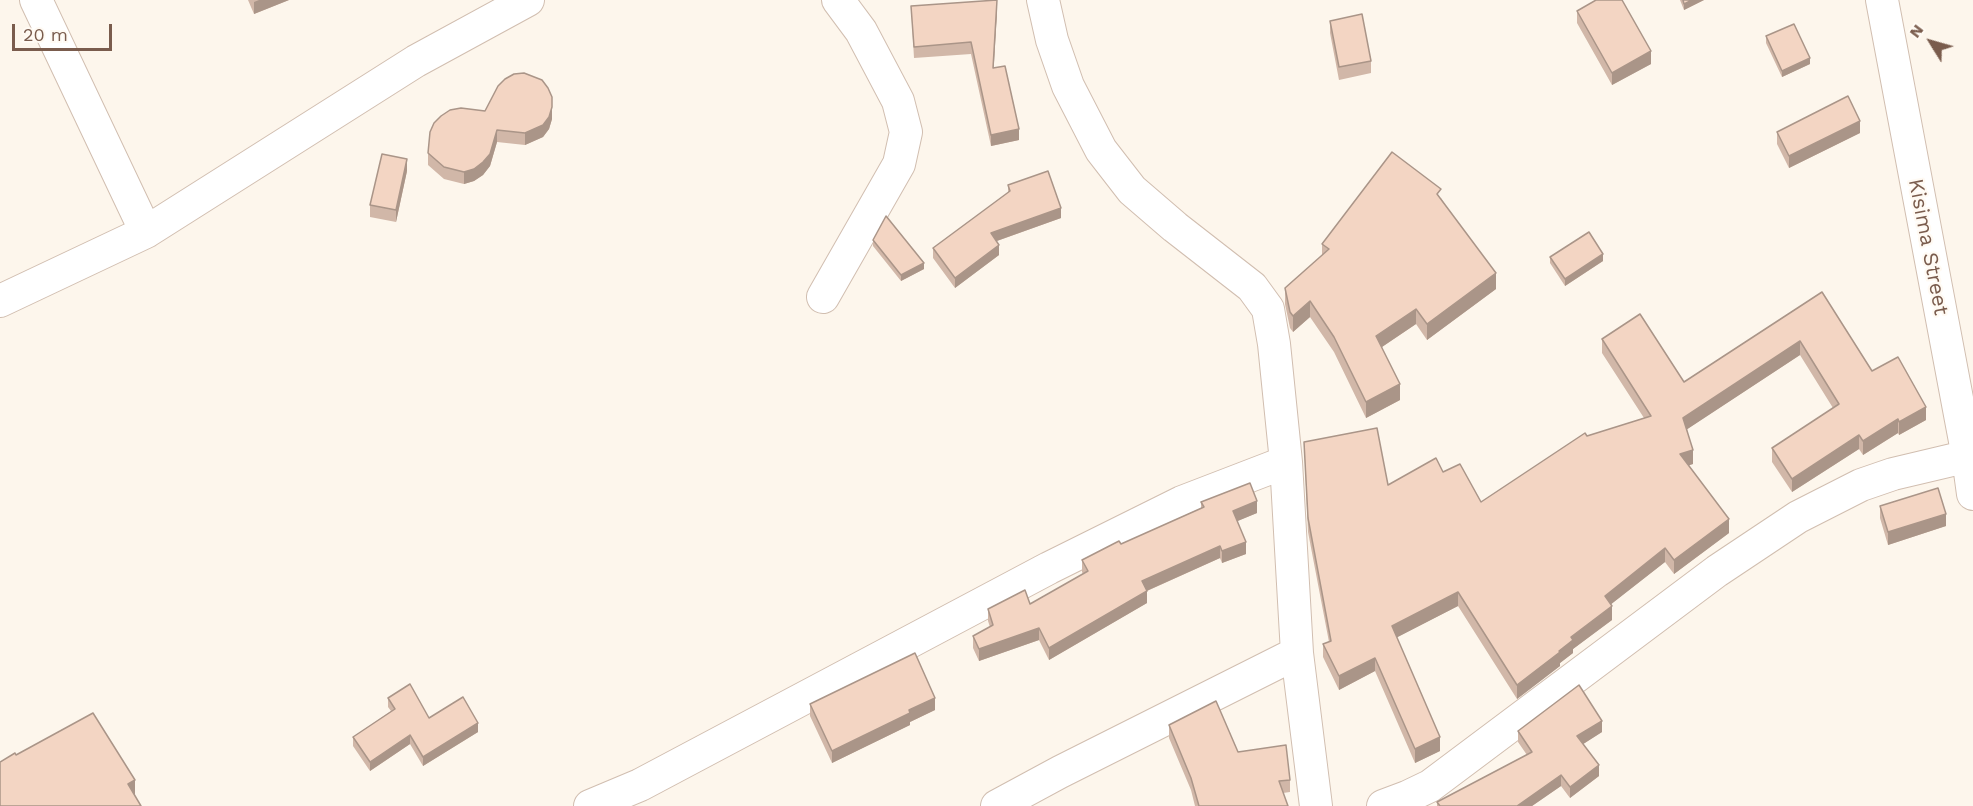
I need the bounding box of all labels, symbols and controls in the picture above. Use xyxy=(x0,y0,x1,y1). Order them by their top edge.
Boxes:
scale bar xyxy=(15,12,116,50)
north arrow xyxy=(1901,12,1961,72)
text: N xyxy=(1905,20,1927,41)
text: 20 m xyxy=(23,24,68,45)
street label: Kisima Street xyxy=(1902,177,1954,317)

